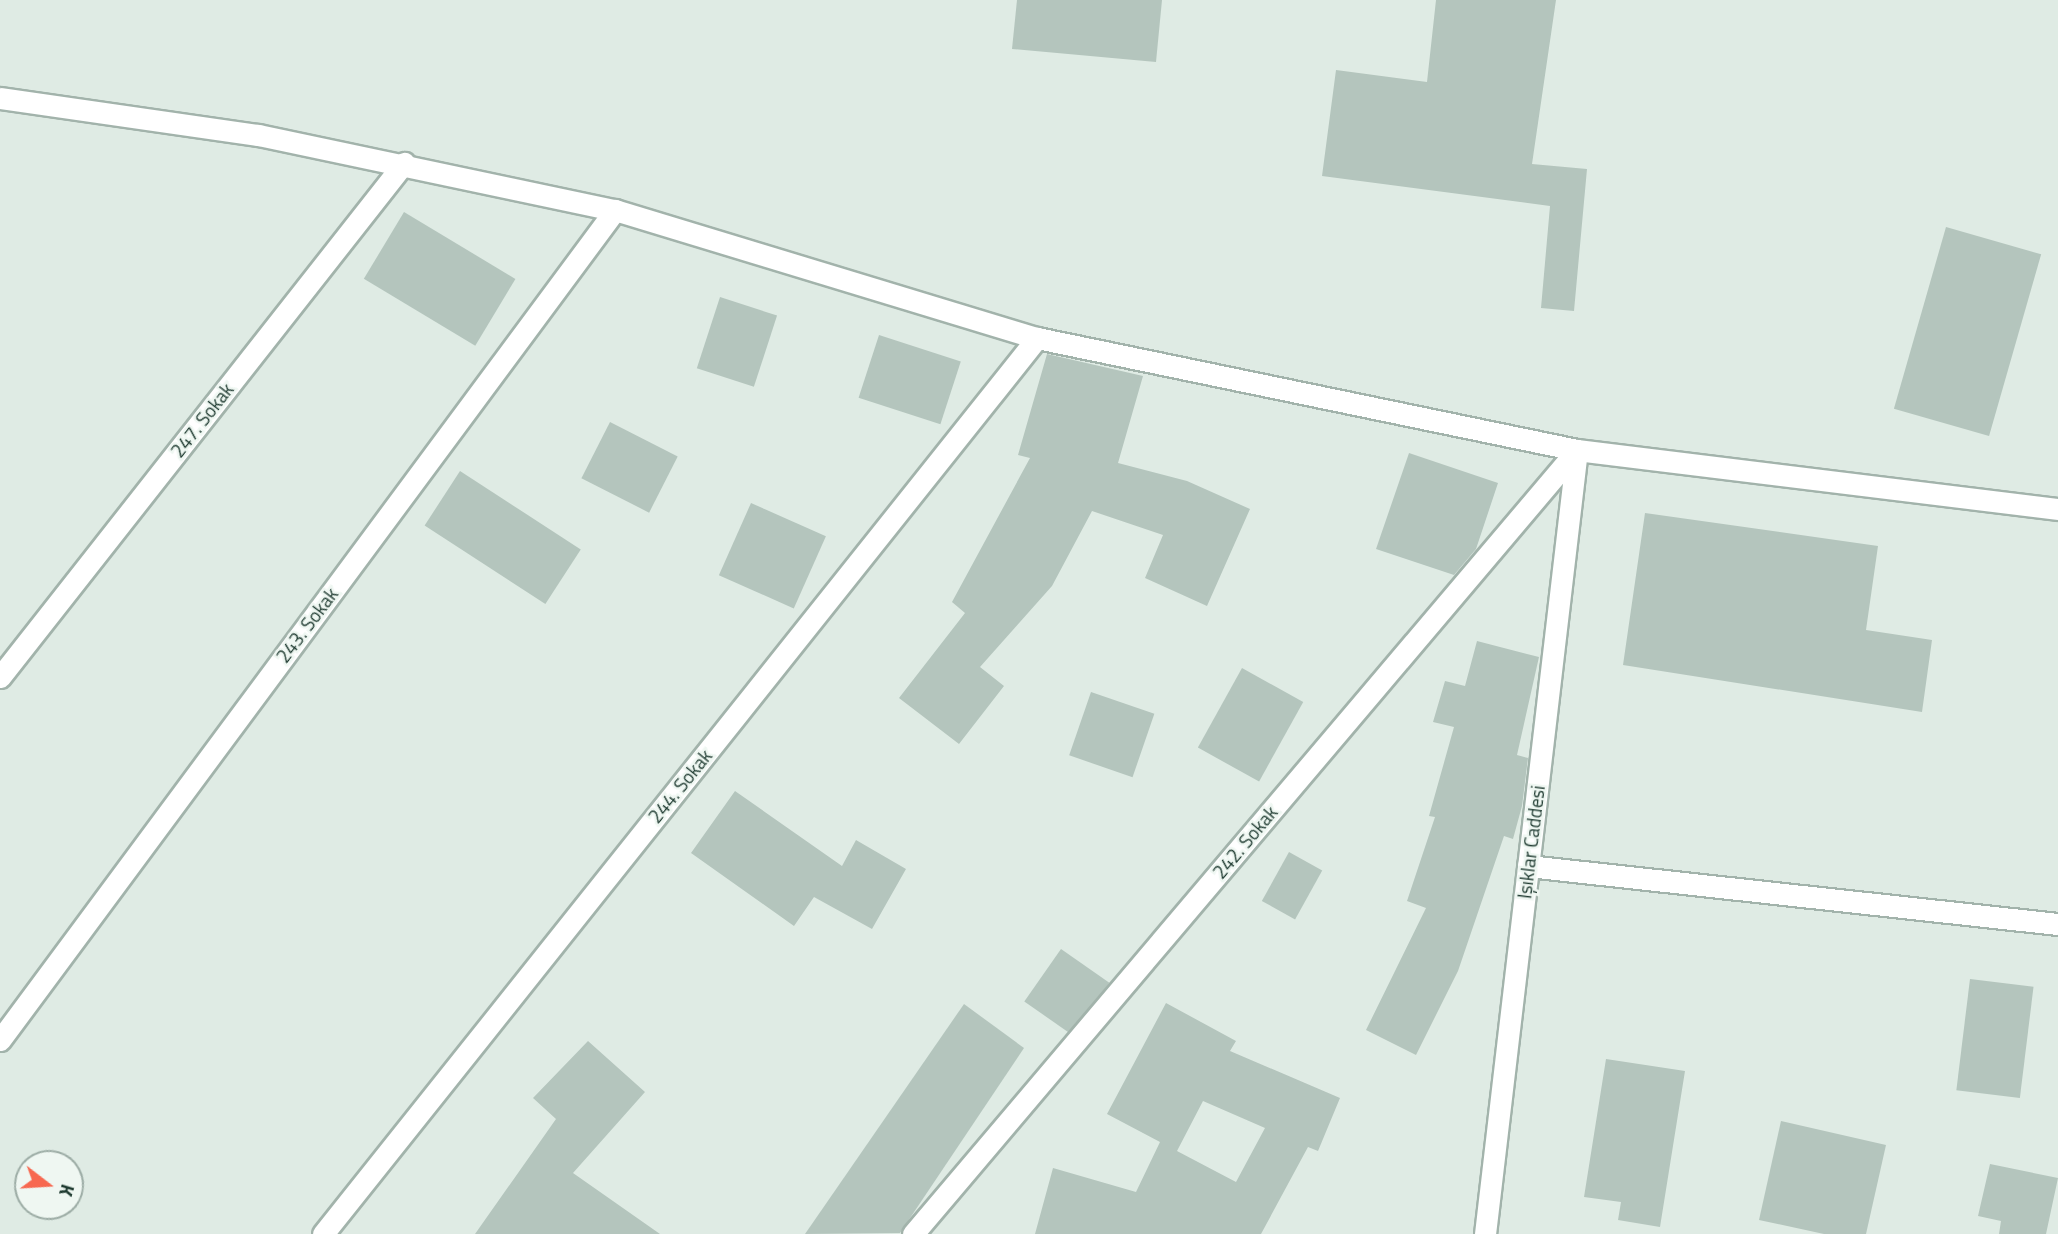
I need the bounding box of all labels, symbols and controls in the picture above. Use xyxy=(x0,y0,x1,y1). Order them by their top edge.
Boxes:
street label: 247. Sokak xyxy=(166,378,238,462)
street label: 243. Sokak xyxy=(271,583,343,667)
street label: 244. Sokak xyxy=(643,745,717,827)
street label: Işıklar Caddesi xyxy=(1513,784,1549,900)
street label: 242. Sokak xyxy=(1208,801,1282,883)
north arrow xyxy=(14,1150,84,1220)
text: K xyxy=(52,1181,83,1200)

